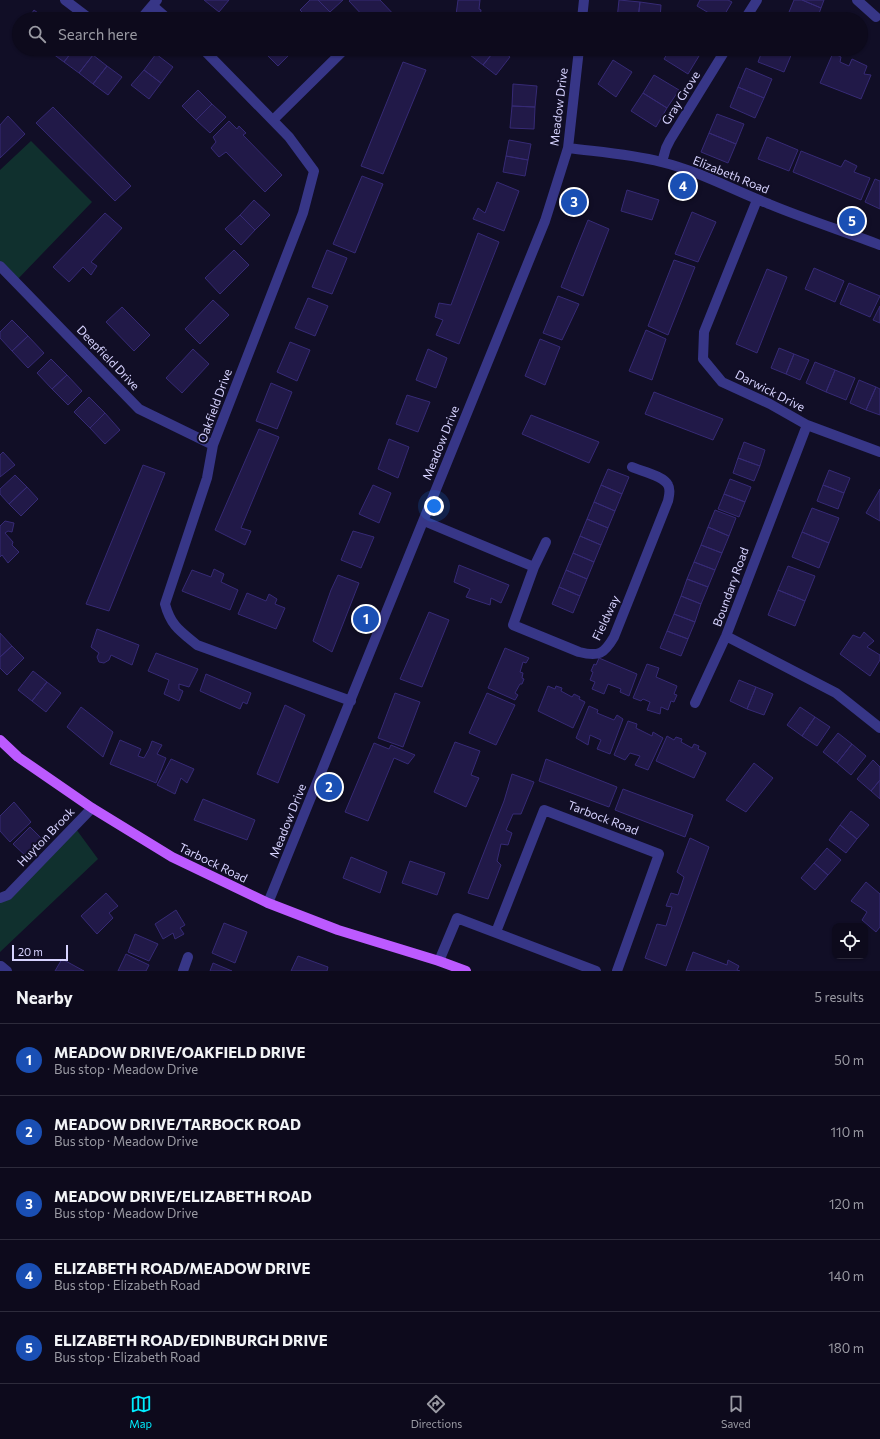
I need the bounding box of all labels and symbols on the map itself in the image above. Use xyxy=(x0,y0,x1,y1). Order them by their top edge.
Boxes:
street label: Meadow Drive xyxy=(546,67,570,147)
street label: Gray Grove xyxy=(658,68,702,127)
street label: Elizabeth Road xyxy=(691,152,772,196)
pin: 4 xyxy=(670,171,696,201)
pin: 3 xyxy=(561,187,587,217)
pin: 5 xyxy=(839,206,865,236)
street label: Deepfield Drive xyxy=(75,322,143,392)
street label: Oakfield Drive xyxy=(194,367,234,445)
street label: Darwick Drive xyxy=(733,367,808,414)
street label: Meadow Drive xyxy=(419,403,461,482)
your location xyxy=(424,496,444,516)
street label: Boundary Road xyxy=(709,545,751,628)
street label: Fieldway xyxy=(589,593,622,642)
pin: 1 xyxy=(353,604,379,634)
pin: 2 xyxy=(316,772,342,802)
street label: Meadow Drive xyxy=(266,781,308,860)
street label: Tarbock Road xyxy=(566,797,641,837)
street label: Huyton Brook xyxy=(14,804,77,869)
street label: Tarbock Road xyxy=(177,839,250,885)
scale bar xyxy=(12,943,68,962)

